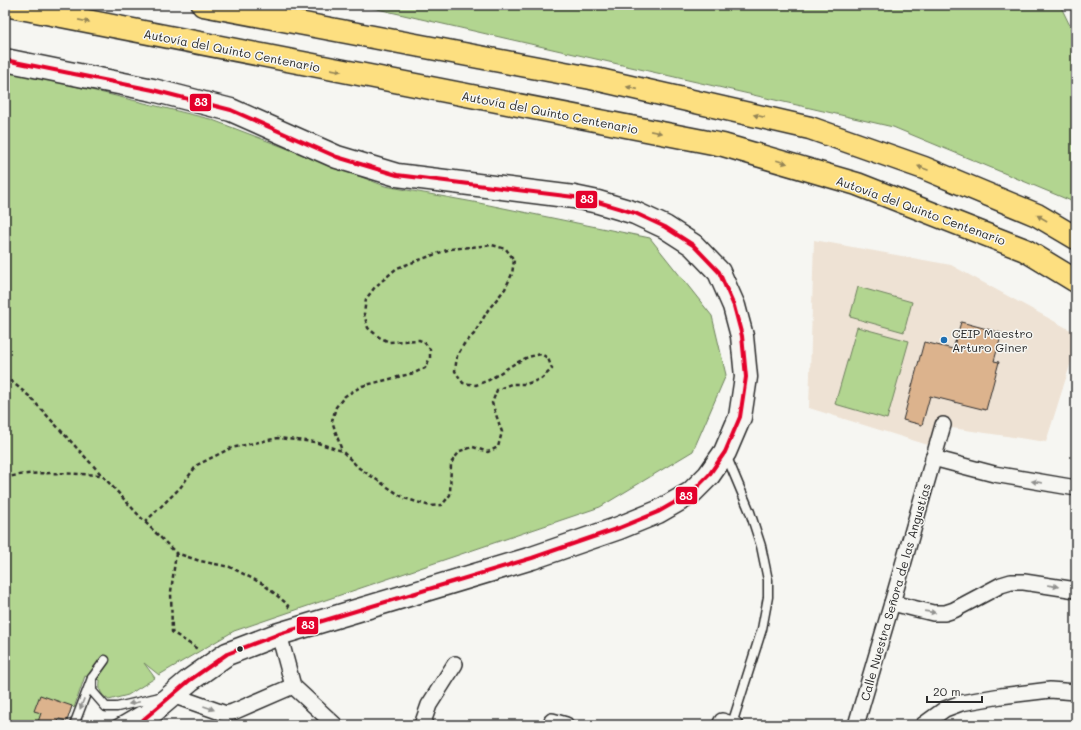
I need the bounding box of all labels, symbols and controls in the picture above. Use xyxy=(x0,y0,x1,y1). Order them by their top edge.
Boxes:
one-way arrow xyxy=(78,18,91,24)
street label: Autovía del Quinto Centenario xyxy=(142,25,322,75)
one-way arrow xyxy=(330,67,342,73)
one-way arrow xyxy=(626,84,638,90)
street label: Autovía del Quinto Centenario xyxy=(460,87,640,137)
line badge: 83 xyxy=(189,93,212,112)
text: 83 xyxy=(194,94,208,109)
one-way arrow xyxy=(753,113,765,119)
one-way arrow xyxy=(650,129,662,135)
one-way arrow xyxy=(776,160,788,166)
one-way arrow xyxy=(916,164,928,170)
street label: Autovía del Quinto Centenario xyxy=(834,172,1008,248)
line badge: 83 xyxy=(575,190,598,209)
text: 83 xyxy=(580,191,594,206)
one-way arrow xyxy=(1036,215,1048,222)
place label: CEIP Maestro Arturo Giner xyxy=(952,325,1033,355)
marker: CEIP Maestro Arturo Giner xyxy=(939,335,949,345)
one-way arrow xyxy=(1031,479,1044,485)
street label: Calle Nuestra Señora de las Angustias xyxy=(856,481,934,703)
line badge: 83 xyxy=(675,486,698,505)
text: 83 xyxy=(679,488,693,503)
one-way arrow xyxy=(1047,583,1059,589)
one-way arrow xyxy=(924,609,936,615)
line badge: 83 xyxy=(296,616,319,635)
text: 83 xyxy=(301,617,315,632)
unlabelled marker xyxy=(235,644,245,654)
scale bar xyxy=(927,678,982,704)
text: 20 m xyxy=(933,683,961,699)
one-way arrow xyxy=(78,699,84,711)
one-way arrow xyxy=(128,700,140,706)
one-way arrow xyxy=(203,706,215,712)

